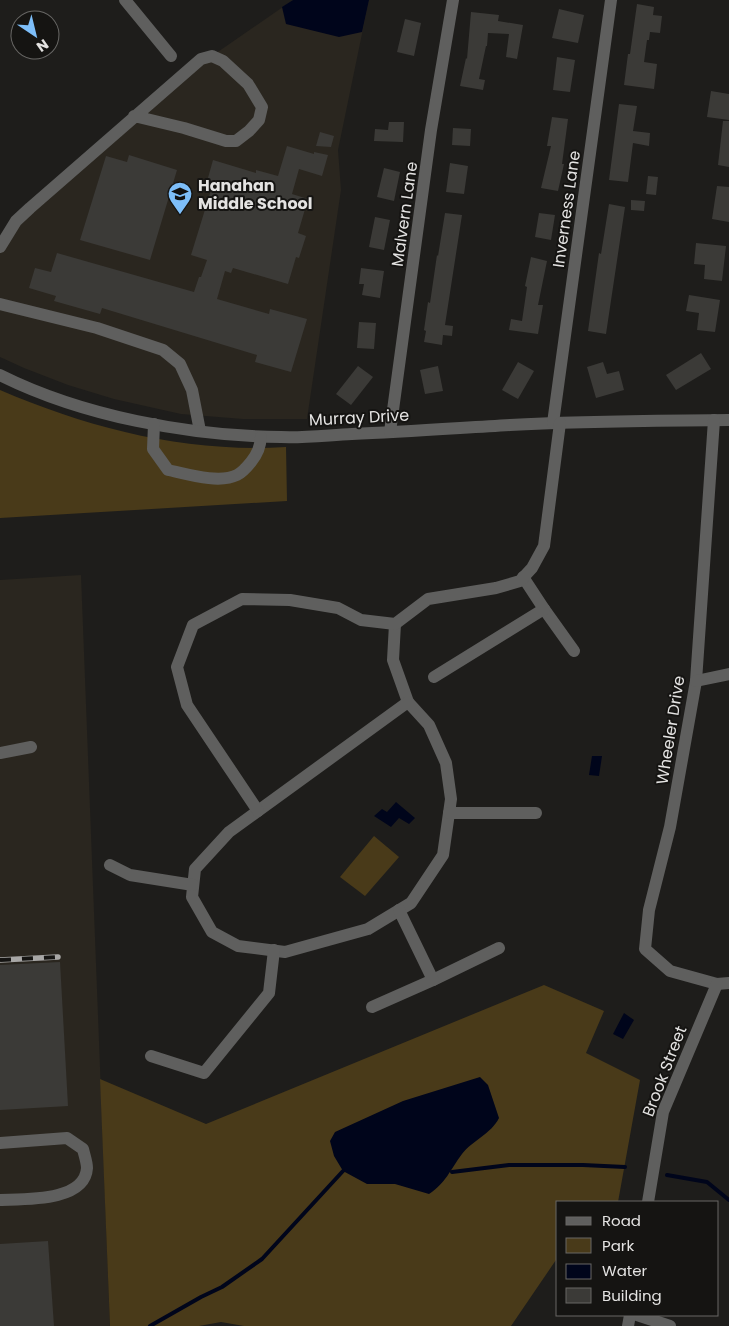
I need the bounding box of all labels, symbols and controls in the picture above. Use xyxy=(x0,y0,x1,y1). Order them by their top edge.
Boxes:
north arrow xyxy=(10,10,60,60)
text: N xyxy=(32,34,53,57)
street label: Inverness Lane xyxy=(547,149,586,269)
street label: Malvern Lane xyxy=(386,160,423,268)
place label: Hanahan Middle School xyxy=(198,174,313,215)
school or university icon: Hanahan Middle School xyxy=(167,181,193,215)
street label: Murray Drive xyxy=(308,403,410,432)
street label: Wheeler Drive xyxy=(651,674,690,786)
street label: Brook Street xyxy=(637,1022,692,1120)
legend xyxy=(556,1201,719,1316)
text: Road xyxy=(602,1210,641,1231)
text: Park xyxy=(602,1235,634,1256)
text: Water xyxy=(602,1260,648,1281)
text: Building xyxy=(602,1285,662,1306)

